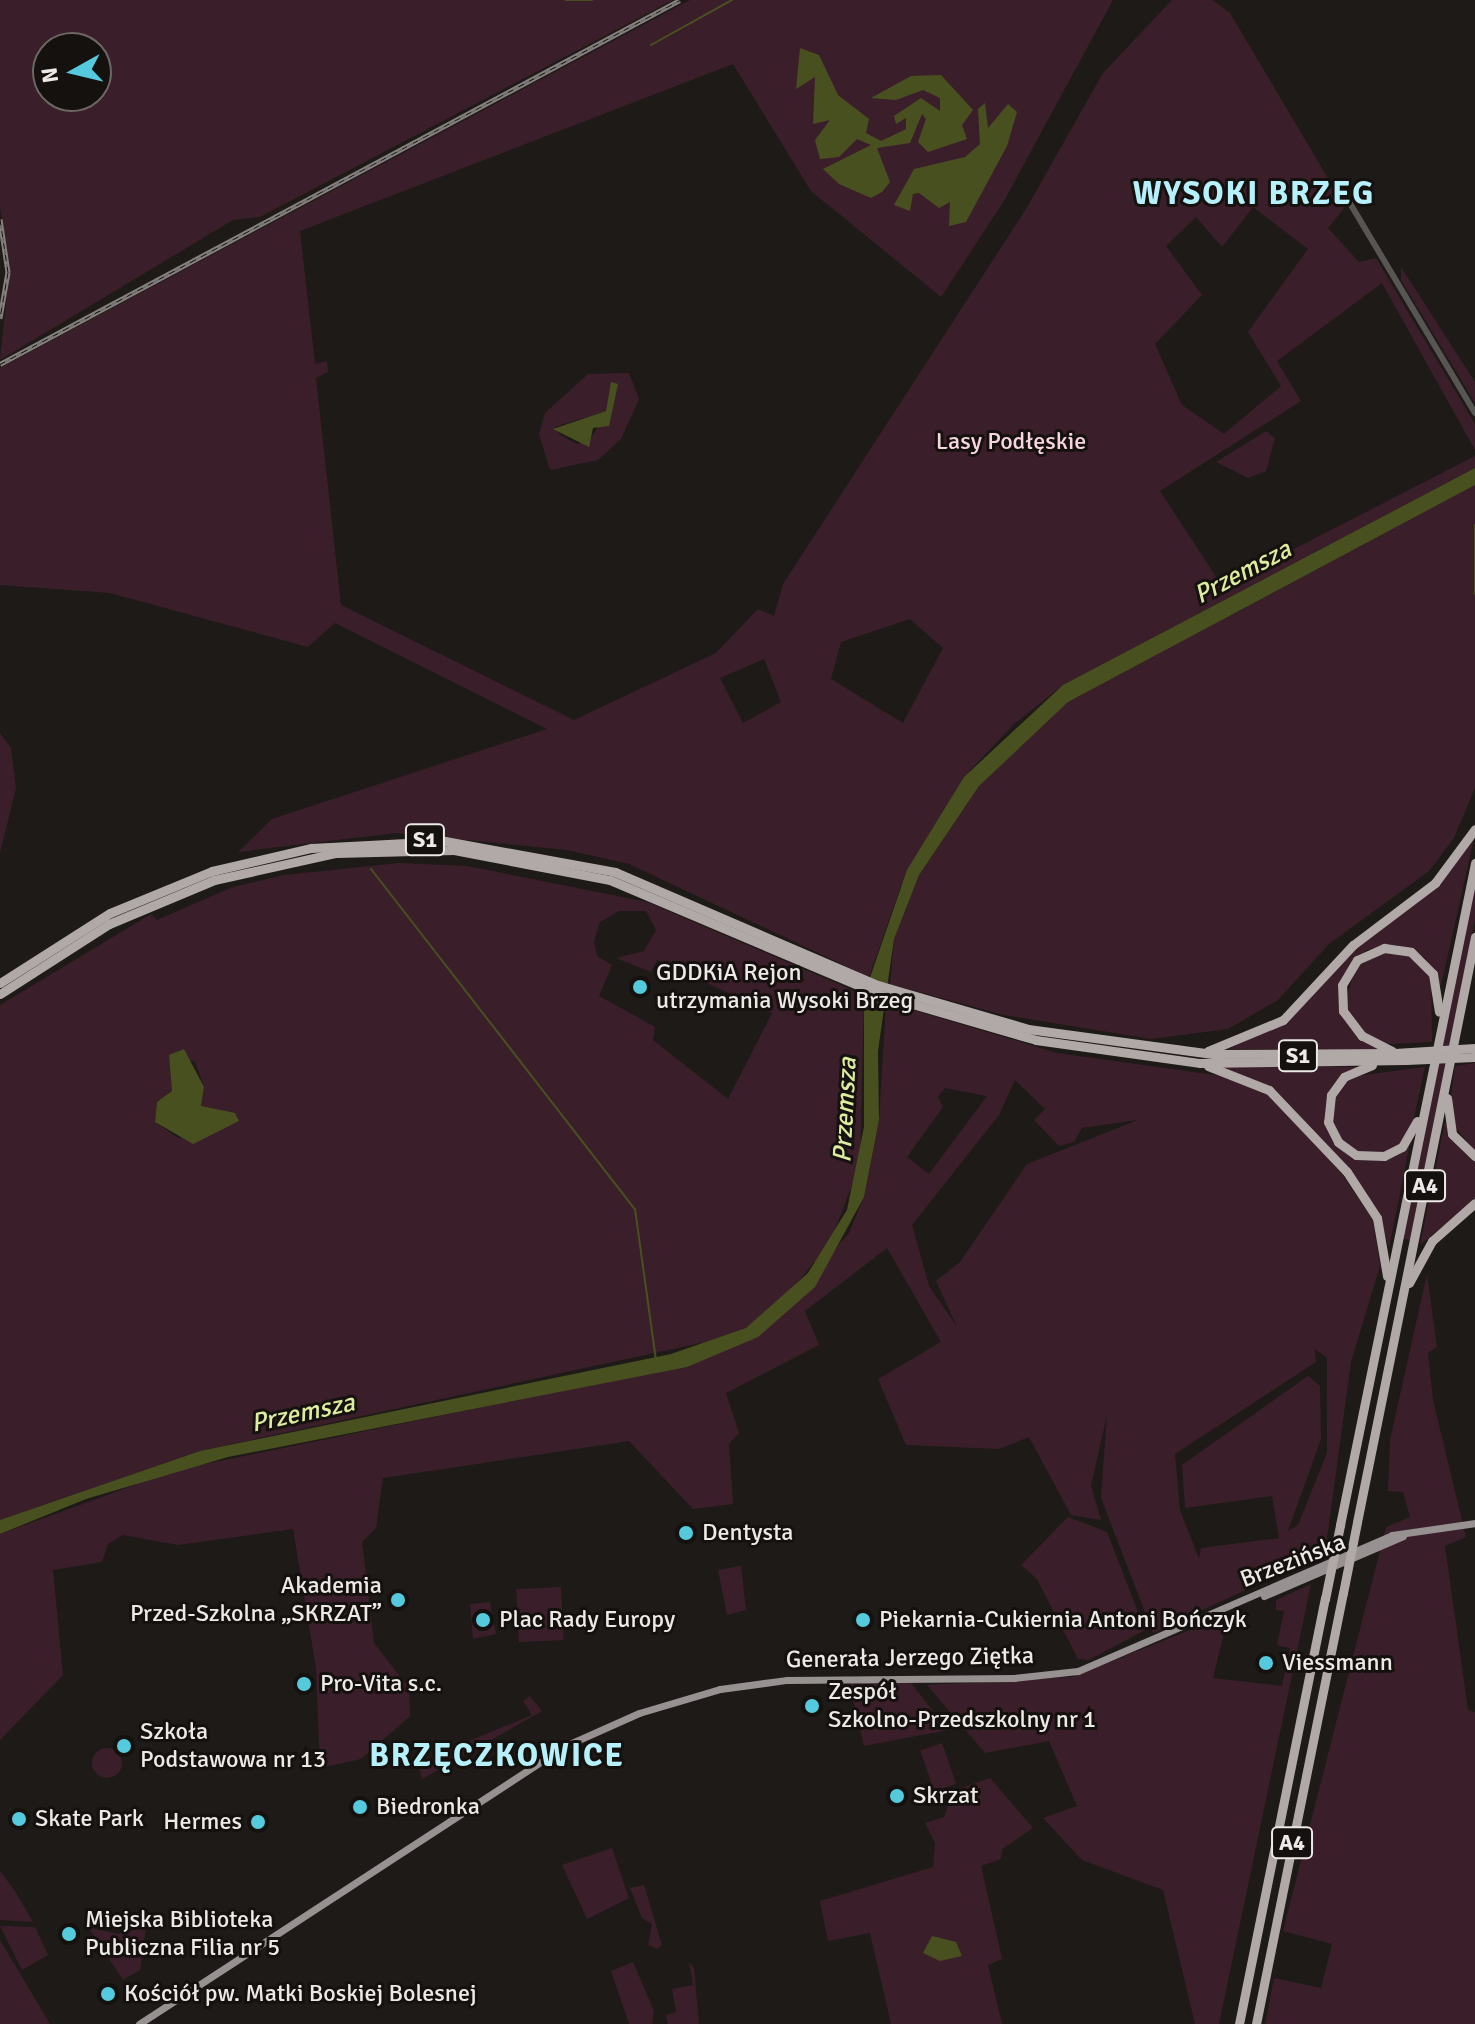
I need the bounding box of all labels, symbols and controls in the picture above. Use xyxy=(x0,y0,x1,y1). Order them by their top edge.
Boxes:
north arrow xyxy=(32,32,112,112)
text: N xyxy=(35,66,64,85)
district label: WYSOKI BRZEG xyxy=(1133,175,1375,213)
park label: Lasy Podłęskie xyxy=(936,428,1086,456)
water label: Przemsza xyxy=(1189,535,1297,611)
road number: S1 xyxy=(403,822,447,858)
place label: GDDKiA Rejon utrzymania Wysoki Brzeg xyxy=(656,959,913,1015)
marker: GDDKiA Rejon utrzymania Wysoki Brzeg xyxy=(631,978,649,996)
road number: S1 xyxy=(1276,1038,1320,1074)
water label: Przemsza xyxy=(828,1057,864,1163)
road number: A4 xyxy=(1403,1168,1447,1204)
water label: Przemsza xyxy=(248,1388,358,1440)
place label: Dentysta xyxy=(702,1519,793,1547)
marker: Dentysta xyxy=(677,1524,695,1542)
street label: Brzezińska xyxy=(1236,1528,1350,1594)
place label: Akademia Przed-Szkolna „SKRZAT” xyxy=(130,1572,382,1628)
marker: Akademia Przed-Szkolna „SKRZAT” xyxy=(389,1591,407,1609)
place label: Plac Rady Europy xyxy=(499,1606,675,1634)
place label: Piekarnia-Cukiernia Antoni Bończyk xyxy=(879,1606,1247,1634)
marker: Plac Rady Europy xyxy=(474,1611,492,1629)
marker: Piekarnia-Cukiernia Antoni Bończyk xyxy=(854,1611,872,1629)
street label: Generała Jerzego Ziętka xyxy=(786,1641,1034,1675)
place label: Viessmann xyxy=(1282,1649,1393,1677)
marker: Viessmann xyxy=(1257,1654,1275,1672)
place label: Pro-Vita s.c. xyxy=(320,1670,442,1698)
marker: Pro-Vita s.c. xyxy=(295,1675,313,1693)
place label: Zespół Szkolno-Przedszkolny nr 1 xyxy=(828,1678,1096,1734)
marker: Zespół Szkolno-Przedszkolny nr 1 xyxy=(803,1697,821,1715)
place label: Szkoła Podstawowa nr 13 xyxy=(140,1718,326,1774)
marker: Szkoła Podstawowa nr 13 xyxy=(115,1737,133,1755)
district label: BRZĘCZKOWICE xyxy=(369,1737,625,1775)
place label: Skrzat xyxy=(913,1782,978,1810)
marker: Skrzat xyxy=(888,1787,906,1805)
place label: Biedronka xyxy=(376,1793,480,1821)
marker: Biedronka xyxy=(351,1798,369,1816)
place label: Skate Park xyxy=(35,1805,144,1833)
place label: Hermes xyxy=(163,1808,242,1836)
marker: Skate Park xyxy=(10,1810,28,1828)
marker: Hermes xyxy=(249,1813,267,1831)
road number: A4 xyxy=(1270,1825,1314,1861)
place label: Miejska Biblioteka Publiczna Filia nr 5 xyxy=(85,1906,280,1962)
marker: Miejska Biblioteka Publiczna Filia nr 5 xyxy=(60,1925,78,1943)
place label: Kościół pw. Matki Boskiej Bolesnej xyxy=(124,1980,477,2008)
marker: Kościół pw. Matki Boskiej Bolesnej xyxy=(99,1985,117,2003)

